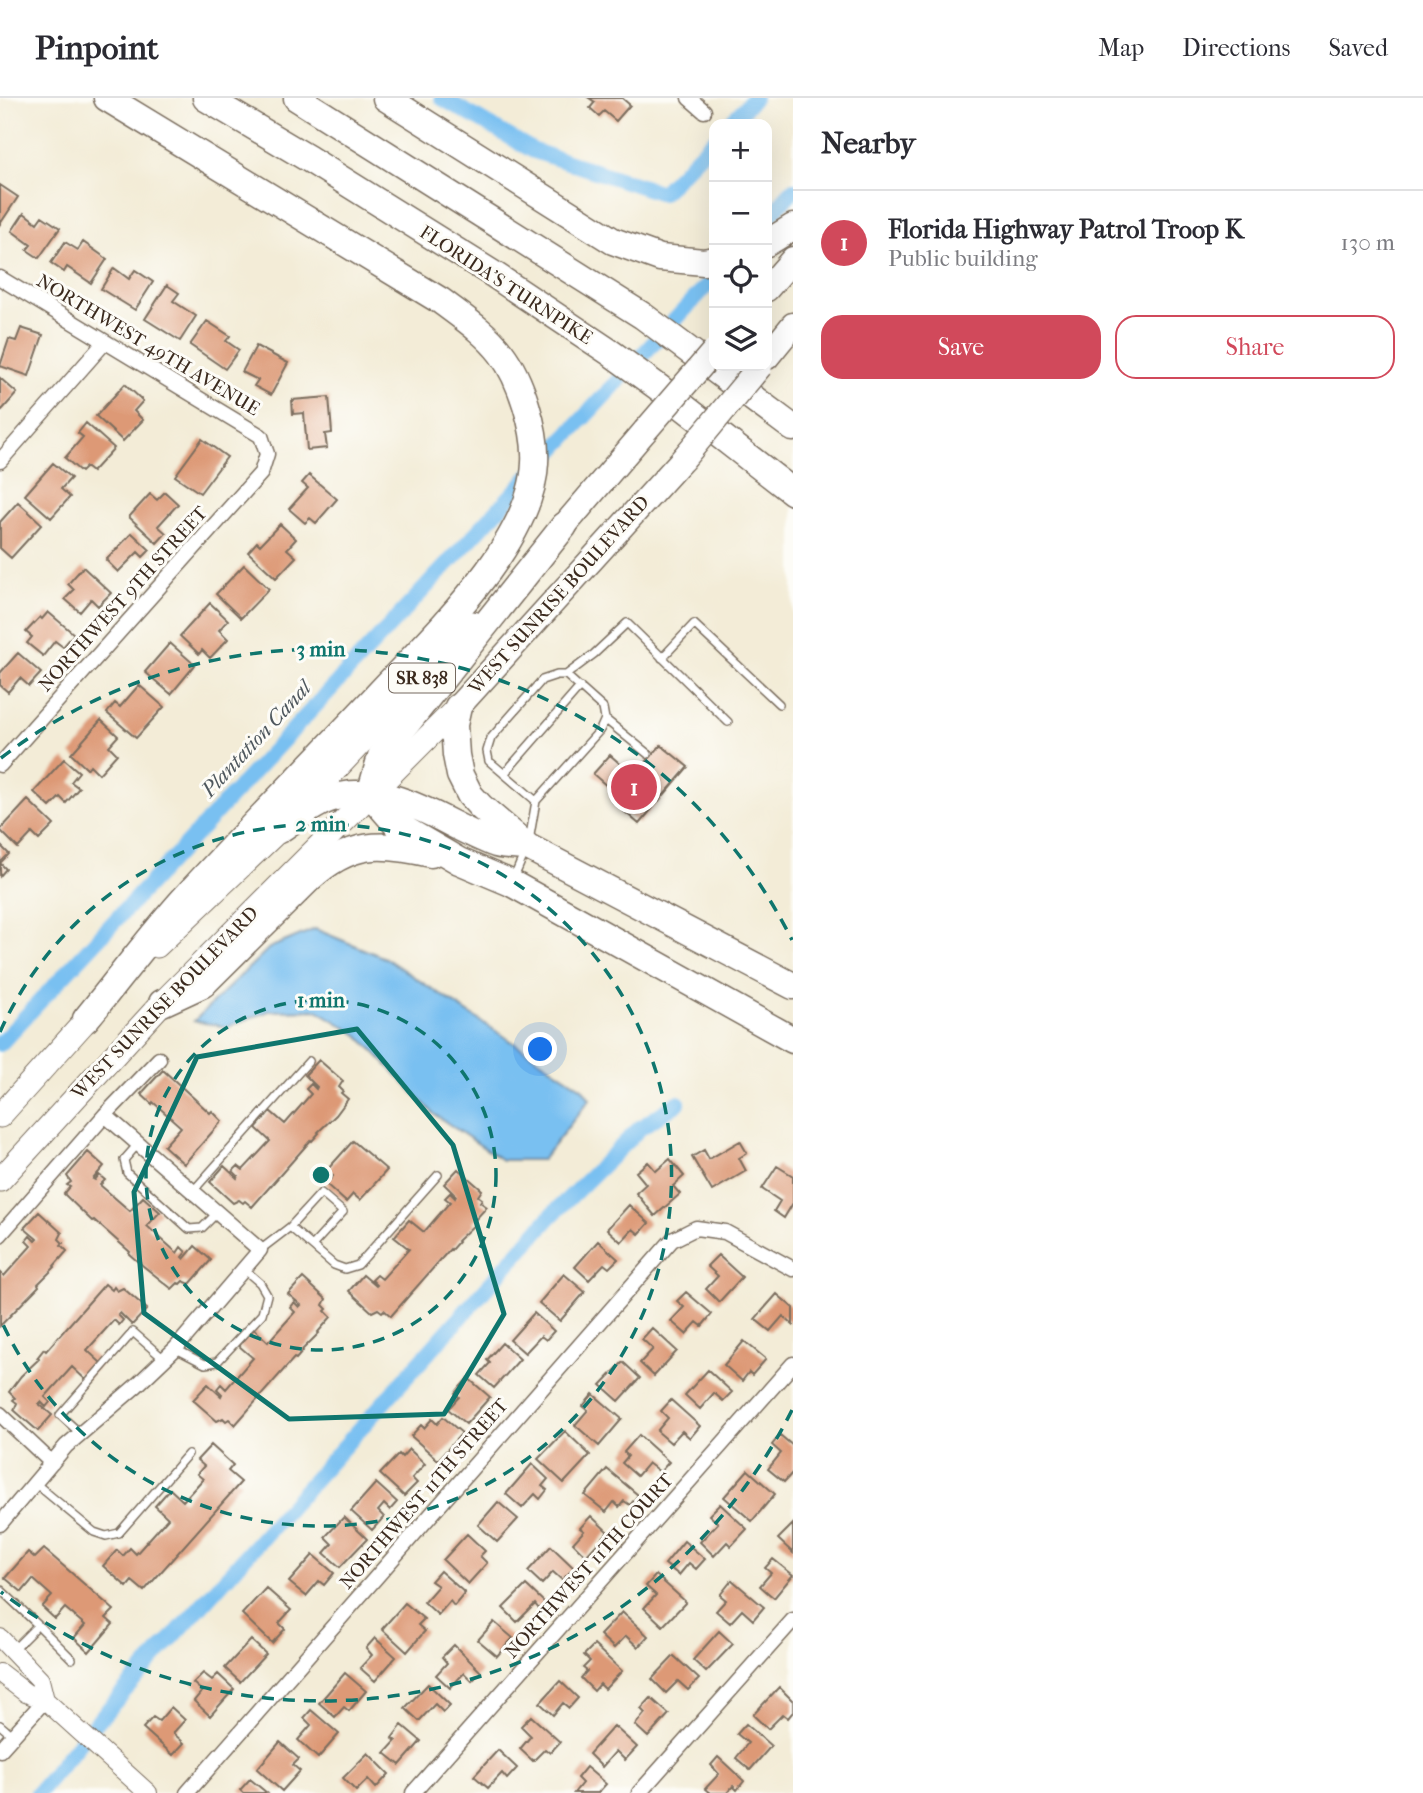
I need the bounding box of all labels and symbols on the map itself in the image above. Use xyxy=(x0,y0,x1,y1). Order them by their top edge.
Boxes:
street label: FLORIDA'S TURNPIKE xyxy=(416,221,597,349)
street label: NORTHWEST 49TH AVENUE xyxy=(33,270,264,421)
street label: WEST SUNRISE BOULEVARD xyxy=(463,491,654,700)
street label: NORTHWEST 9TH STREET xyxy=(34,502,212,696)
text: 3 min xyxy=(297,637,346,661)
road number: SR 838 xyxy=(389,664,455,692)
water label: Plantation Canal xyxy=(196,674,318,803)
pin: 1 xyxy=(611,761,657,813)
text: 2 min xyxy=(295,812,347,836)
street label: WEST SUNRISE BOULEVARD xyxy=(66,902,263,1105)
text: 1 min xyxy=(297,988,346,1012)
your location xyxy=(523,1032,557,1066)
centre of rings xyxy=(309,1163,333,1187)
street label: NORTHWEST 11TH STREET xyxy=(335,1394,513,1594)
street label: NORTHWEST 11TH COURT xyxy=(500,1469,678,1663)

